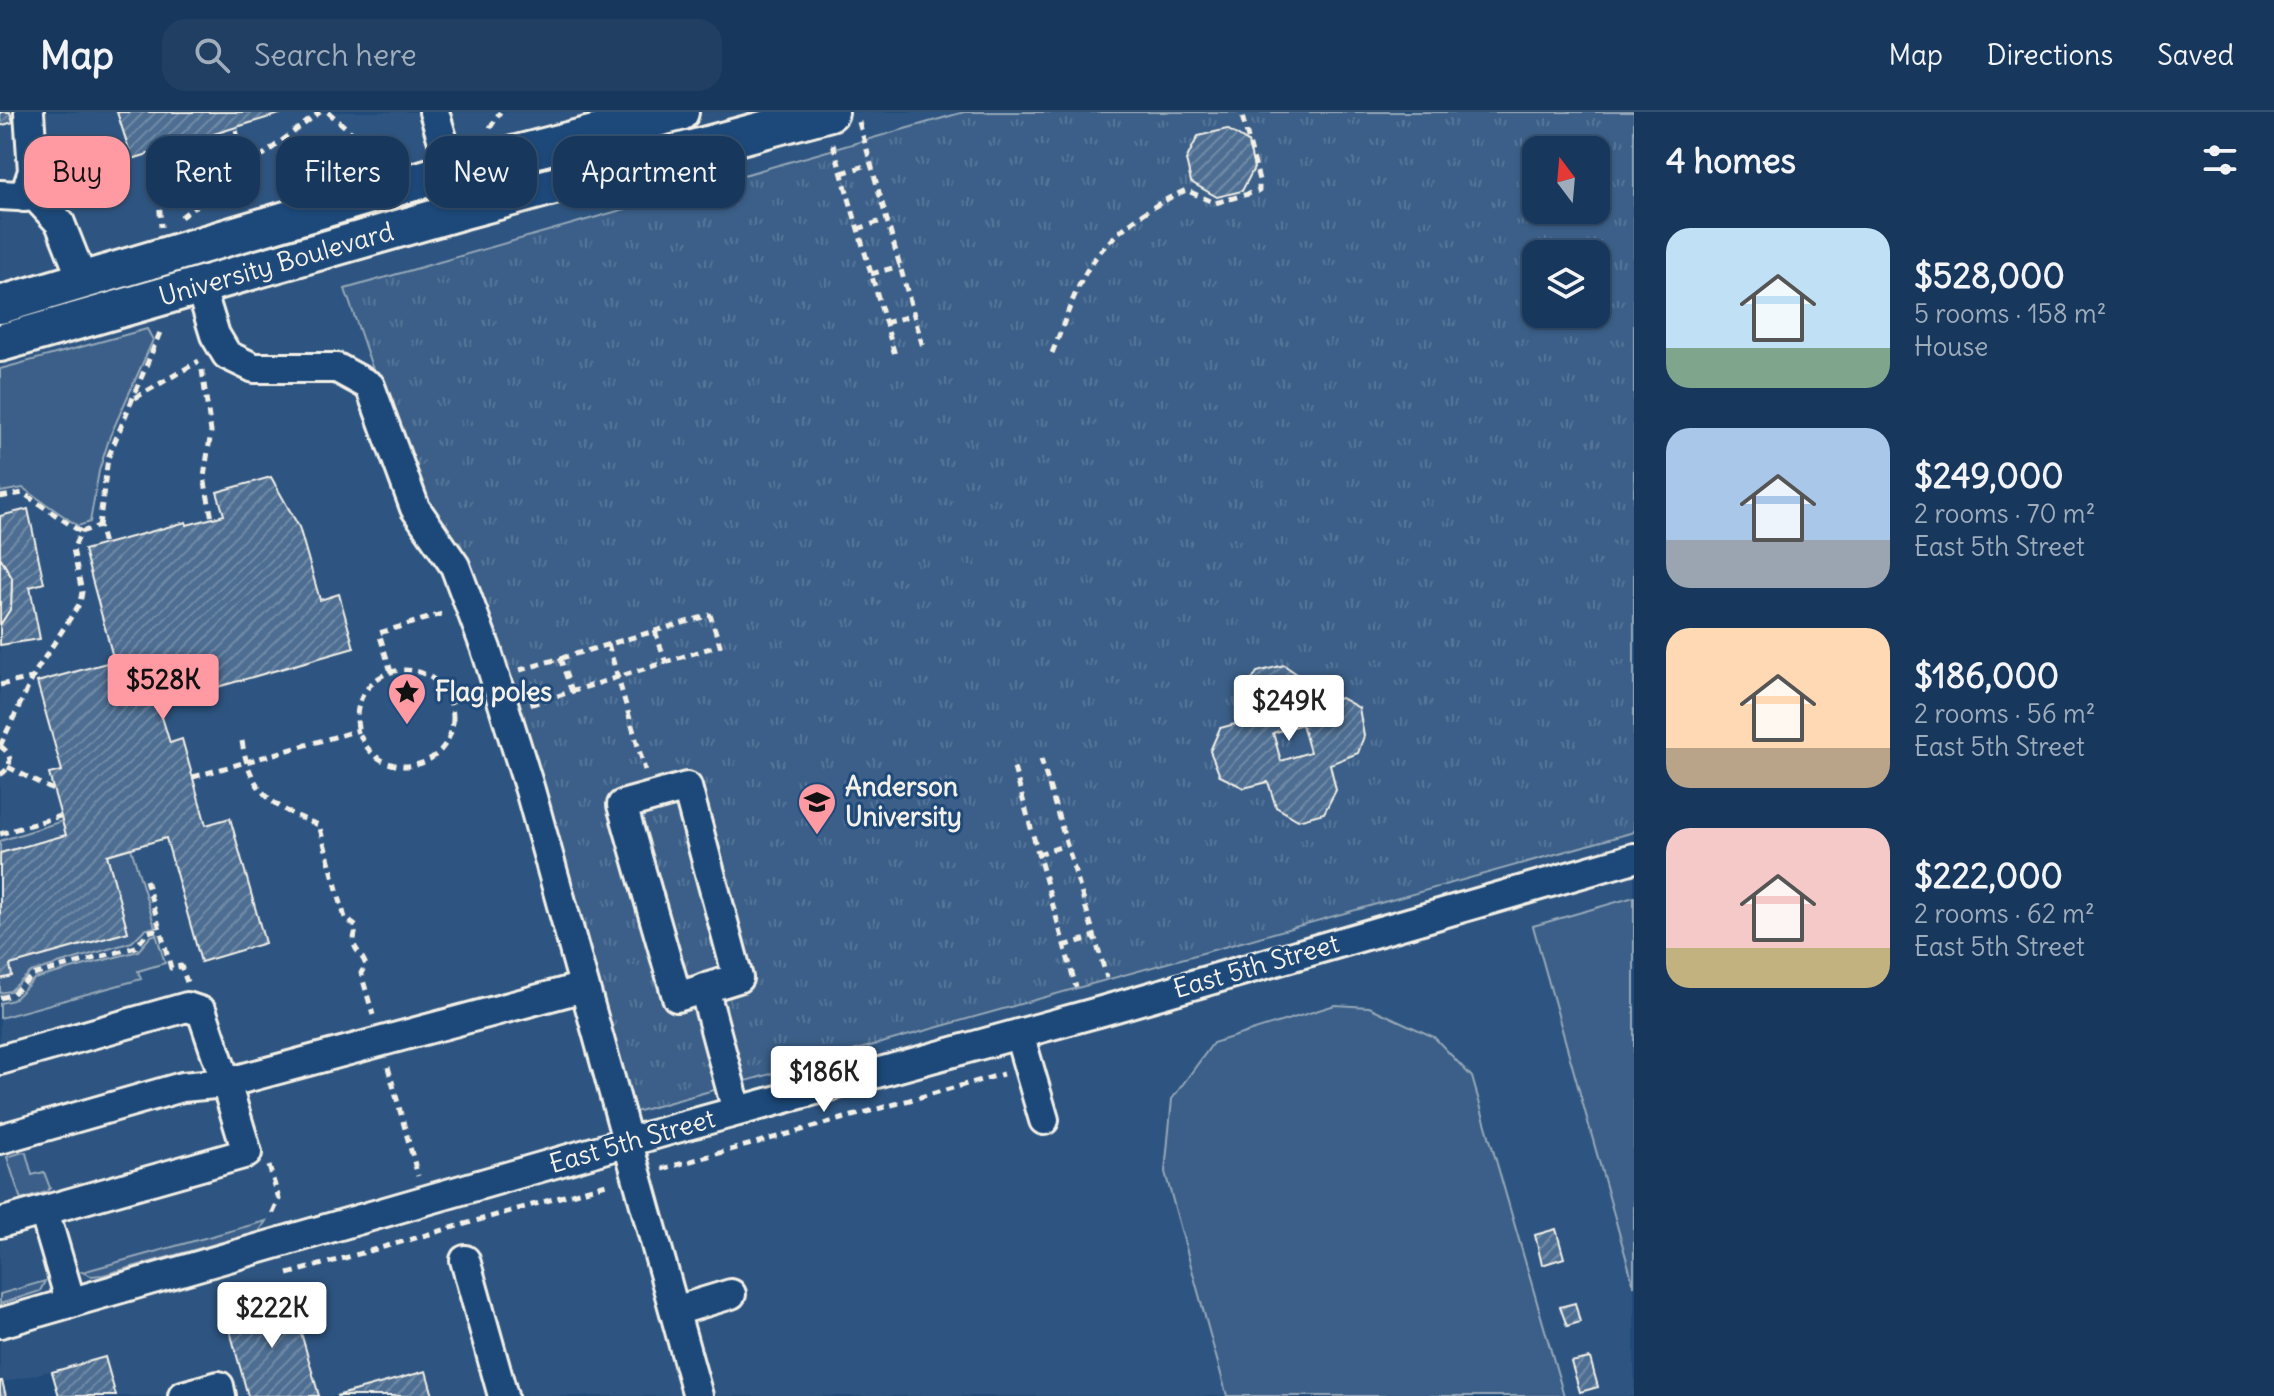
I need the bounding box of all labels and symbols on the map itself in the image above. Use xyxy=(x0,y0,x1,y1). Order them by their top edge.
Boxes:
north arrow xyxy=(1522,136,1610,224)
street label: University Boulevard xyxy=(155,214,397,313)
pin: $528K xyxy=(107,654,219,722)
place icon: Flag poles xyxy=(386,671,428,726)
place label: Flag poles xyxy=(435,675,552,708)
pin: $249K xyxy=(1233,675,1345,743)
place label: Anderson University xyxy=(845,770,962,833)
school or university icon: Anderson University xyxy=(796,781,838,836)
street label: East 5th Street xyxy=(1169,926,1343,1005)
pin: $186K xyxy=(768,1046,880,1114)
street label: East 5th Street xyxy=(545,1101,719,1180)
pin: $222K xyxy=(216,1282,328,1350)

